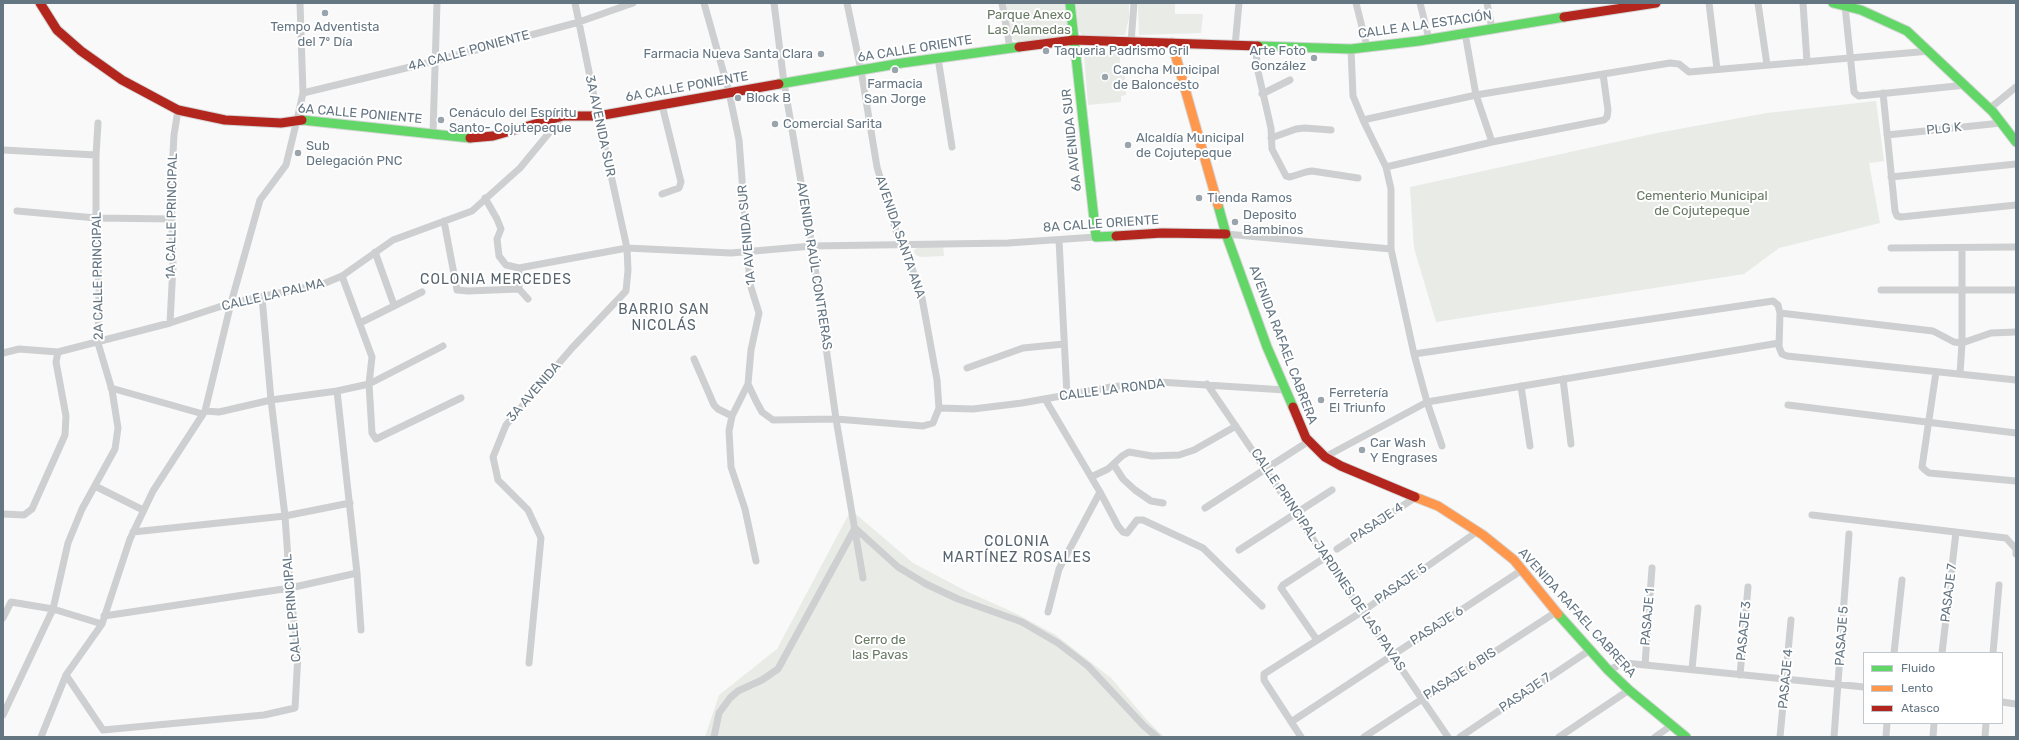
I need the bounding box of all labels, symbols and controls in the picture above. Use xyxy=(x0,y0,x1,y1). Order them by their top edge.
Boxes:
park label: Parque Anexo Las Alamedas xyxy=(987,7,1071,38)
marker: Tempo Adventista del 7º Día xyxy=(320,8,330,18)
street label: CALLE A LA ESTACIÓN xyxy=(1357,8,1493,42)
place label: Tempo Adventista del 7º Día xyxy=(270,19,380,50)
street label: 4A CALLE PONIENTE xyxy=(407,27,531,75)
street label: 6A CALLE ORIENTE xyxy=(857,32,973,66)
place label: Taqueria Padrismo Gril xyxy=(1054,43,1189,59)
place label: Arte Foto González xyxy=(1249,43,1306,74)
place label: Farmacia Nueva Santa Clara xyxy=(644,46,813,62)
marker: Taqueria Padrismo Gril xyxy=(1041,46,1051,56)
marker: Farmacia Nueva Santa Clara xyxy=(816,49,826,59)
marker: Arte Foto González xyxy=(1309,53,1319,63)
place label: Cancha Municipal de Baloncesto xyxy=(1113,62,1220,93)
marker: Farmacia San Jorge xyxy=(890,65,900,75)
street label: 6A CALLE PONIENTE xyxy=(624,68,750,106)
marker: Cancha Municipal de Baloncesto xyxy=(1100,72,1110,82)
street label: 3A AVENIDA SUR xyxy=(582,74,618,178)
place label: Farmacia San Jorge xyxy=(864,76,926,107)
street label: 6A AVENIDA SUR xyxy=(1059,88,1085,192)
place label: Block B xyxy=(746,90,791,106)
marker: Block B xyxy=(733,93,743,103)
street label: 6A CALLE PONIENTE xyxy=(297,101,423,127)
place label: Cenáculo del Espíritu Santo- Cojutepeque xyxy=(449,105,577,136)
marker: Cenáculo del Espíritu Santo- Cojutepeque xyxy=(436,115,446,125)
place label: Comercial Sarita xyxy=(783,116,882,132)
marker: Comercial Sarita xyxy=(770,119,780,129)
street label: PLG K xyxy=(1926,119,1962,139)
place label: Alcaldía Municipal de Cojutepeque xyxy=(1136,130,1244,161)
place label: Sub Delegación PNC xyxy=(306,138,402,169)
marker: Alcaldía Municipal de Cojutepeque xyxy=(1123,140,1133,150)
marker: Sub Delegación PNC xyxy=(293,148,303,158)
street label: 1A CALLE PRINCIPAL xyxy=(163,153,181,279)
street label: AVENIDA SANTA ANA xyxy=(872,174,928,300)
street label: AVENIDA RAÚL CONTRERAS xyxy=(793,181,835,351)
street label: 1A AVENIDA SUR xyxy=(735,184,759,286)
park label: Cementerio Municipal de Cojutepeque xyxy=(1636,188,1768,219)
place label: Tienda Ramos xyxy=(1207,190,1292,206)
marker: Tienda Ramos xyxy=(1194,193,1204,203)
place label: Deposito Bambinos xyxy=(1243,207,1303,238)
street label: 2A CALLE PRINCIPAL xyxy=(89,212,107,340)
street label: 8A CALLE ORIENTE xyxy=(1042,212,1160,236)
marker: Deposito Bambinos xyxy=(1230,217,1240,227)
street label: AVENIDA RAFAEL CABRERA xyxy=(1245,263,1321,427)
district label: COLONIA MERCEDES xyxy=(420,272,572,288)
street label: CALLE LA PALMA xyxy=(220,276,326,314)
district label: BARRIO SAN NICOLÁS xyxy=(618,302,710,334)
street label: 3A AVENIDA xyxy=(504,359,564,425)
street label: CALLE LA RONDA xyxy=(1058,376,1166,404)
place label: Ferretería El Triunfo xyxy=(1329,385,1388,416)
marker: Ferretería El Triunfo xyxy=(1316,395,1326,405)
place label: Car Wash Y Engrases xyxy=(1370,435,1438,466)
marker: Car Wash Y Engrases xyxy=(1357,445,1367,455)
street label: CALLE PRINCIPAL JARDINES DE LAS PAVAS xyxy=(1247,446,1409,674)
street label: PASAJE 4 xyxy=(1348,500,1406,546)
district label: COLONIA MARTÍNEZ ROSALES xyxy=(942,534,1092,566)
street label: AVENIDA RAFAEL CABRERA xyxy=(1515,545,1639,681)
street label: CALLE PRINCIPAL xyxy=(280,553,304,663)
street label: PASAJE 5 xyxy=(1372,560,1430,608)
street label: PASAJE 7 xyxy=(1938,563,1960,623)
street label: PASAJE 1 xyxy=(1638,588,1658,646)
street label: PASAJE 3 xyxy=(1734,600,1754,662)
street label: PASAJE 6 xyxy=(1408,603,1466,649)
street label: PASAJE 5 xyxy=(1832,606,1852,666)
park label: Cerro de las Pavas xyxy=(852,632,908,663)
street label: PASAJE 6 BIS xyxy=(1421,645,1499,703)
street label: PASAJE 4 xyxy=(1776,648,1796,710)
legend xyxy=(1863,652,2003,724)
text: Fluido xyxy=(1901,661,1935,675)
street label: PASAJE 7 xyxy=(1496,670,1554,716)
text: Lento xyxy=(1901,681,1933,695)
text: Atasco xyxy=(1901,701,1940,715)

